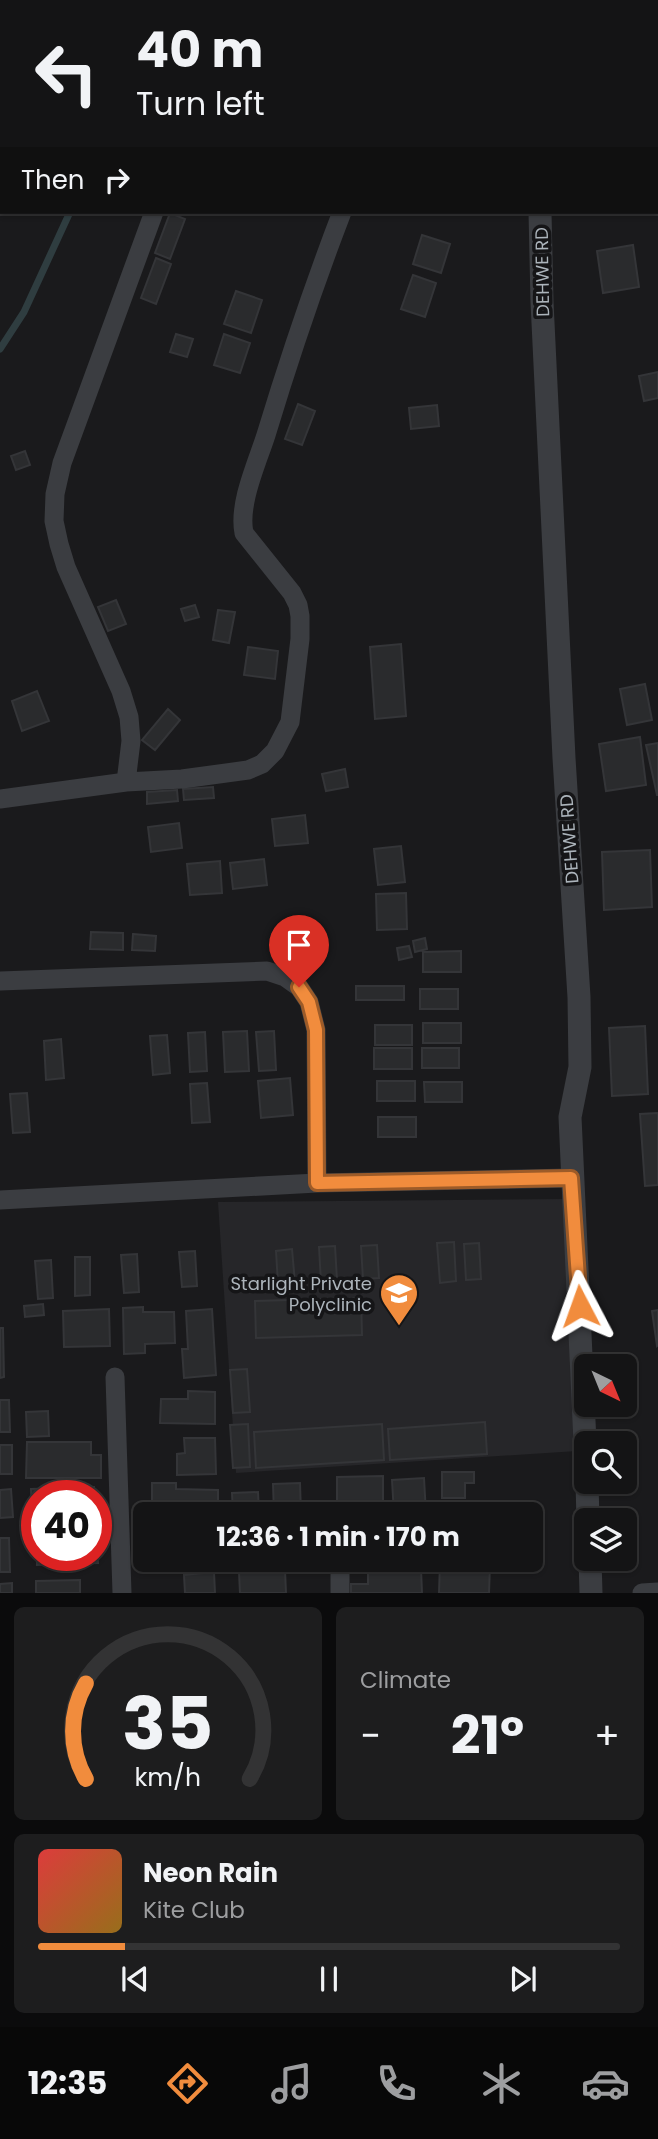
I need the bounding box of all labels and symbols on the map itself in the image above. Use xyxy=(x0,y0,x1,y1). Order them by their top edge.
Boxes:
street label: DEHWE RD xyxy=(529,227,555,317)
street label: DEHWE RD xyxy=(553,793,585,885)
pin xyxy=(269,915,329,987)
position arrow xyxy=(543,1269,617,1343)
place label: Starlight Private Polyclinic xyxy=(231,1271,372,1317)
school or university icon: Starlight Private Polyclinic xyxy=(378,1272,420,1327)
north arrow xyxy=(574,1354,637,1418)
speed limit sign: 40 xyxy=(21,1480,112,1571)

